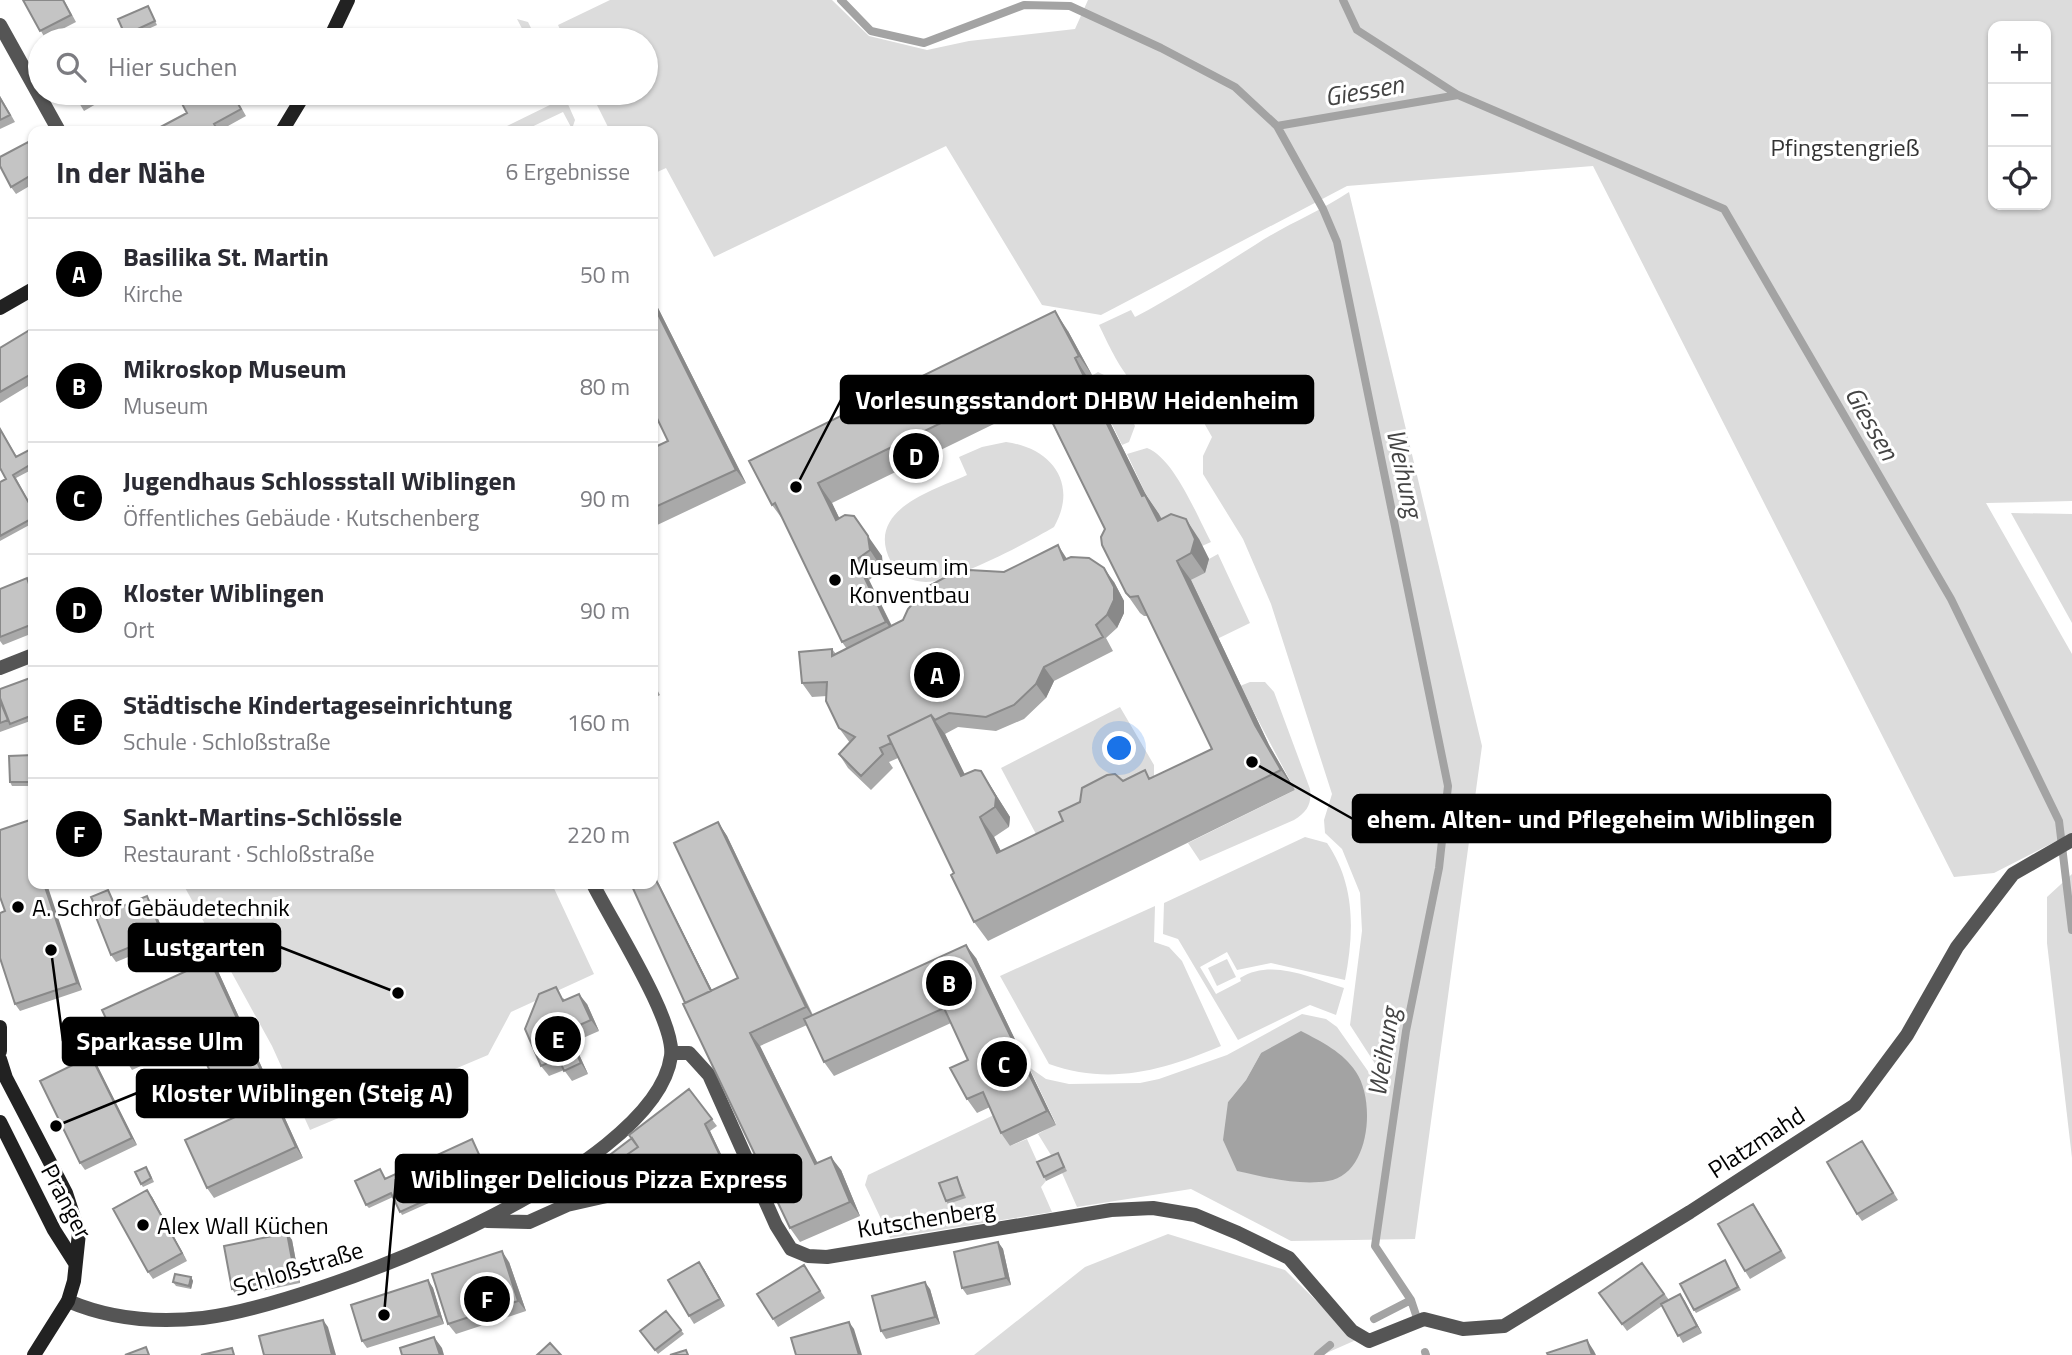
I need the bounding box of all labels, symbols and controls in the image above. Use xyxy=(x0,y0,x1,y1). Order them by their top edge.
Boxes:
map controls xyxy=(1988,21,2051,210)
button: + xyxy=(1988,21,2051,84)
search box xyxy=(28,28,658,105)
text: Hier suchen xyxy=(108,47,237,86)
icon: search xyxy=(52,48,90,86)
water label: Giessen xyxy=(1321,64,1408,116)
button: − xyxy=(1988,84,2051,147)
park label: Pfingstengrieß xyxy=(1770,129,1920,165)
button: locate xyxy=(1988,147,2051,210)
text: In der Nähe xyxy=(56,149,205,195)
text: 6 Ergebnisse xyxy=(506,154,630,189)
text: Basilika St. Martin xyxy=(123,237,329,276)
text: A xyxy=(72,257,86,292)
text: 50 m xyxy=(580,257,630,292)
text: Kirche xyxy=(123,276,183,311)
text: Mikroskop Museum xyxy=(123,349,346,388)
text: B xyxy=(72,369,86,404)
text: 80 m xyxy=(580,369,630,404)
callout: Vorlesungsstandort DHBW Heidenheim xyxy=(841,376,1313,423)
water label: Giessen xyxy=(1835,379,1909,468)
text: Vorlesungsstandort DHBW Heidenheim xyxy=(855,380,1299,419)
text: Museum xyxy=(123,388,208,423)
water label: Weihung xyxy=(1377,425,1434,524)
pin: D xyxy=(893,430,939,482)
text: Jugendhaus Schlossstall Wiblingen xyxy=(123,461,516,500)
text: C xyxy=(73,481,85,516)
text: 90 m xyxy=(580,481,630,516)
text: Öffentliches Gebäude · Kutschenberg xyxy=(123,500,479,535)
place label: Museum im Konventbau xyxy=(849,548,970,612)
marker: Museum im Konventbau xyxy=(827,572,843,588)
text: Kloster Wiblingen xyxy=(123,573,324,612)
text: D xyxy=(72,593,86,628)
text: 90 m xyxy=(580,593,630,628)
text: Ort xyxy=(123,612,154,647)
pin: A xyxy=(914,649,960,701)
text: Städtische Kindertageseinrichtung xyxy=(123,685,512,724)
text: E xyxy=(73,705,85,740)
text: 160 m xyxy=(567,705,630,740)
text: Schule · Schloßstraße xyxy=(123,724,331,759)
your location xyxy=(1102,731,1136,765)
callout: ehem. Alten- und Pflegeheim Wiblingen xyxy=(1353,795,1830,842)
text: Sankt-Martins-Schlössle xyxy=(123,797,402,836)
text: ehem. Alten- und Pflegeheim Wiblingen xyxy=(1367,799,1815,838)
text: F xyxy=(73,817,85,852)
text: 220 m xyxy=(567,817,630,852)
text: Restaurant · Schloßstraße xyxy=(123,836,375,871)
place label: A. Schrof Gebäudetechnik xyxy=(32,889,290,925)
marker: A. Schrof Gebäudetechnik xyxy=(10,899,26,915)
callout: Lustgarten xyxy=(129,924,280,971)
text: Lustgarten xyxy=(143,927,265,966)
pin: B xyxy=(926,957,972,1009)
water label: Weihung xyxy=(1357,1002,1410,1099)
pin: E xyxy=(535,1013,581,1065)
callout: Sparkasse Ulm xyxy=(63,1018,258,1065)
text: Sparkasse Ulm xyxy=(76,1021,244,1060)
pin: C xyxy=(981,1038,1027,1090)
callout: Kloster Wiblingen (Steig A) xyxy=(137,1070,467,1117)
text: Kloster Wiblingen (Steig A) xyxy=(151,1073,453,1112)
street label: Platzmahd xyxy=(1701,1097,1811,1187)
callout: Wiblinger Delicious Pizza Express xyxy=(396,1155,801,1202)
street label: Pranger xyxy=(32,1157,102,1245)
text: Wiblinger Delicious Pizza Express xyxy=(411,1159,787,1198)
street label: Kutschenberg xyxy=(854,1189,998,1247)
place label: Alex Wall Küchen xyxy=(157,1207,329,1243)
marker: Alex Wall Küchen xyxy=(135,1217,151,1233)
street label: Schloßstraße xyxy=(229,1231,367,1305)
pin: F xyxy=(464,1273,510,1325)

